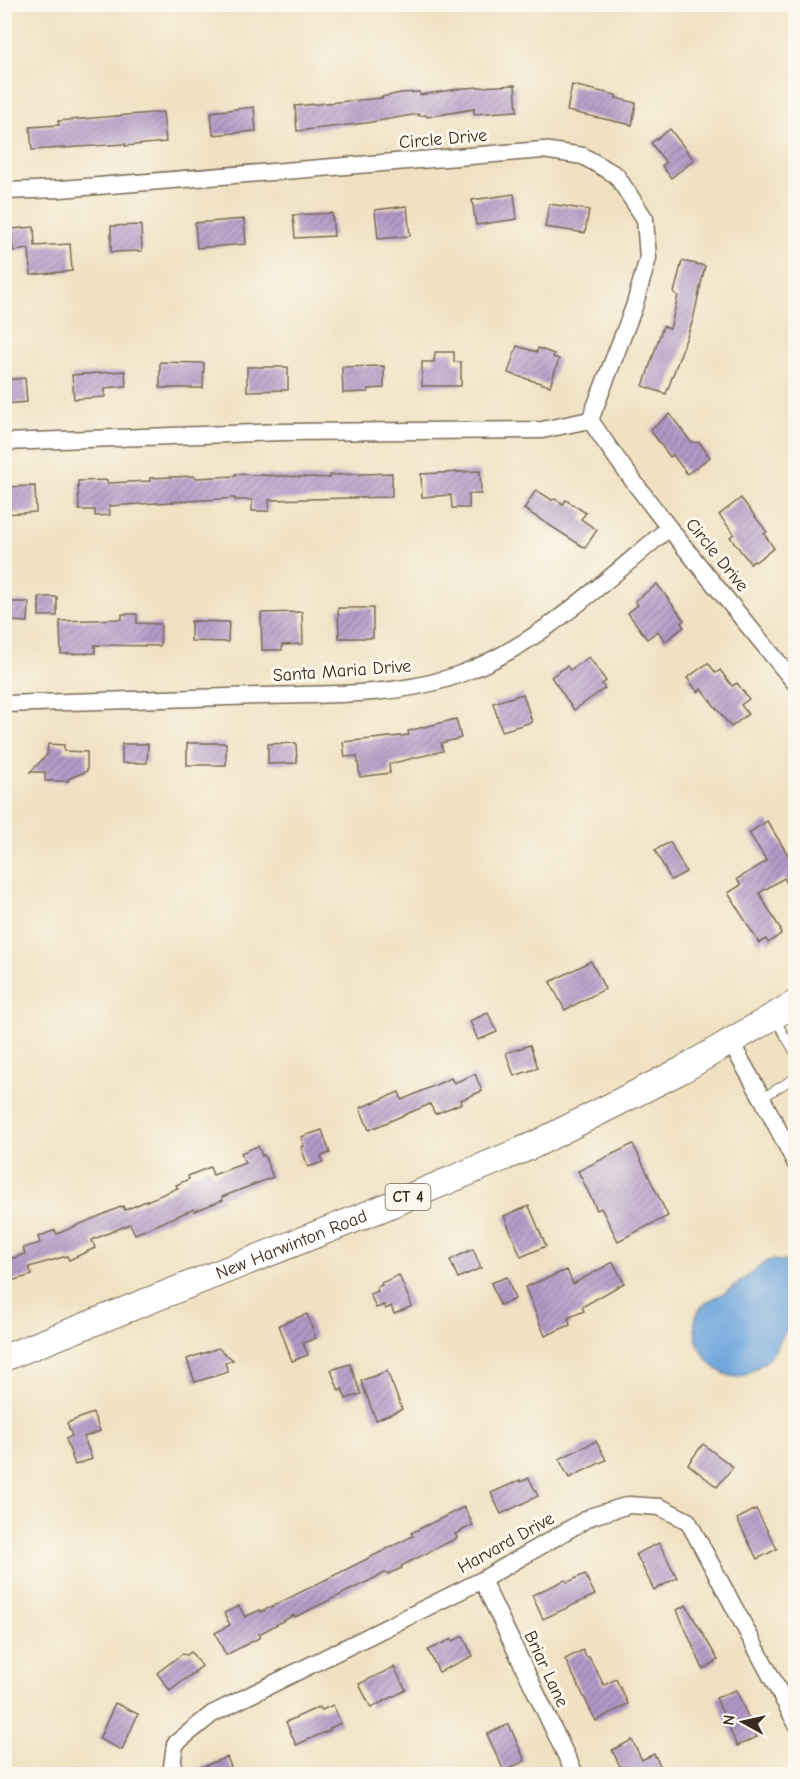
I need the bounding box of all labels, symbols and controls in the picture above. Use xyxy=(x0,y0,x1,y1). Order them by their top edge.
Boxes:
street label: Circle Drive xyxy=(398,125,488,153)
street label: Circle Drive xyxy=(681,514,753,596)
street label: Santa Maria Drive xyxy=(272,656,412,686)
road number: CT 4 xyxy=(386,1184,430,1210)
street label: New Harwinton Road xyxy=(213,1205,370,1284)
street label: Harvard Drive xyxy=(454,1508,558,1578)
street label: Briar Lane xyxy=(519,1627,573,1711)
north arrow xyxy=(713,1692,773,1752)
text: N xyxy=(719,1714,739,1726)

